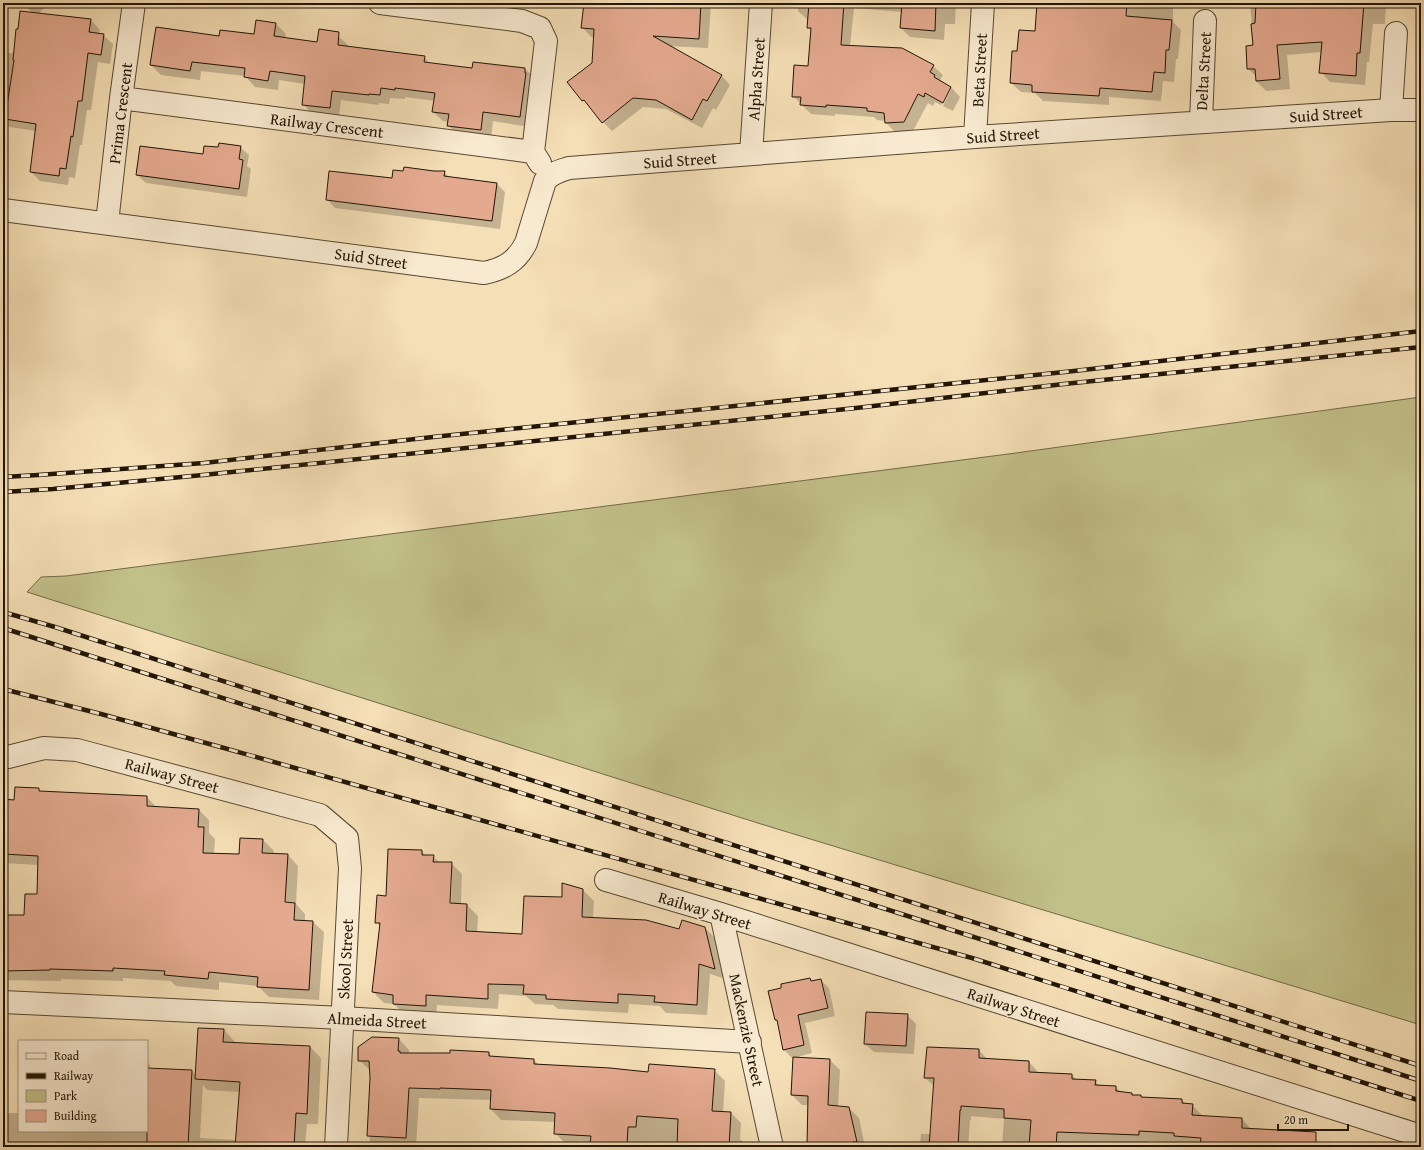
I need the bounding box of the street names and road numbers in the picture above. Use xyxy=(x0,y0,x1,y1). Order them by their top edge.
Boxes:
street label: Delta Street xyxy=(1189,31,1217,111)
street label: Beta Street xyxy=(965,32,993,107)
street label: Alpha Street xyxy=(741,36,771,121)
street label: Prima Crescent xyxy=(102,61,138,165)
street label: Suid Street xyxy=(1289,99,1364,129)
street label: Railway Crescent xyxy=(269,106,385,144)
street label: Suid Street xyxy=(966,120,1041,150)
street label: Suid Street xyxy=(643,145,718,175)
street label: Suid Street xyxy=(333,241,409,275)
street label: Railway Street xyxy=(122,751,222,799)
street label: Railway Street xyxy=(655,884,755,936)
street label: Skool Street xyxy=(331,918,359,1000)
street label: Mackenzie Street xyxy=(723,971,771,1089)
street label: Railway Street xyxy=(964,981,1064,1033)
street label: Almeida Street xyxy=(327,1005,428,1035)

